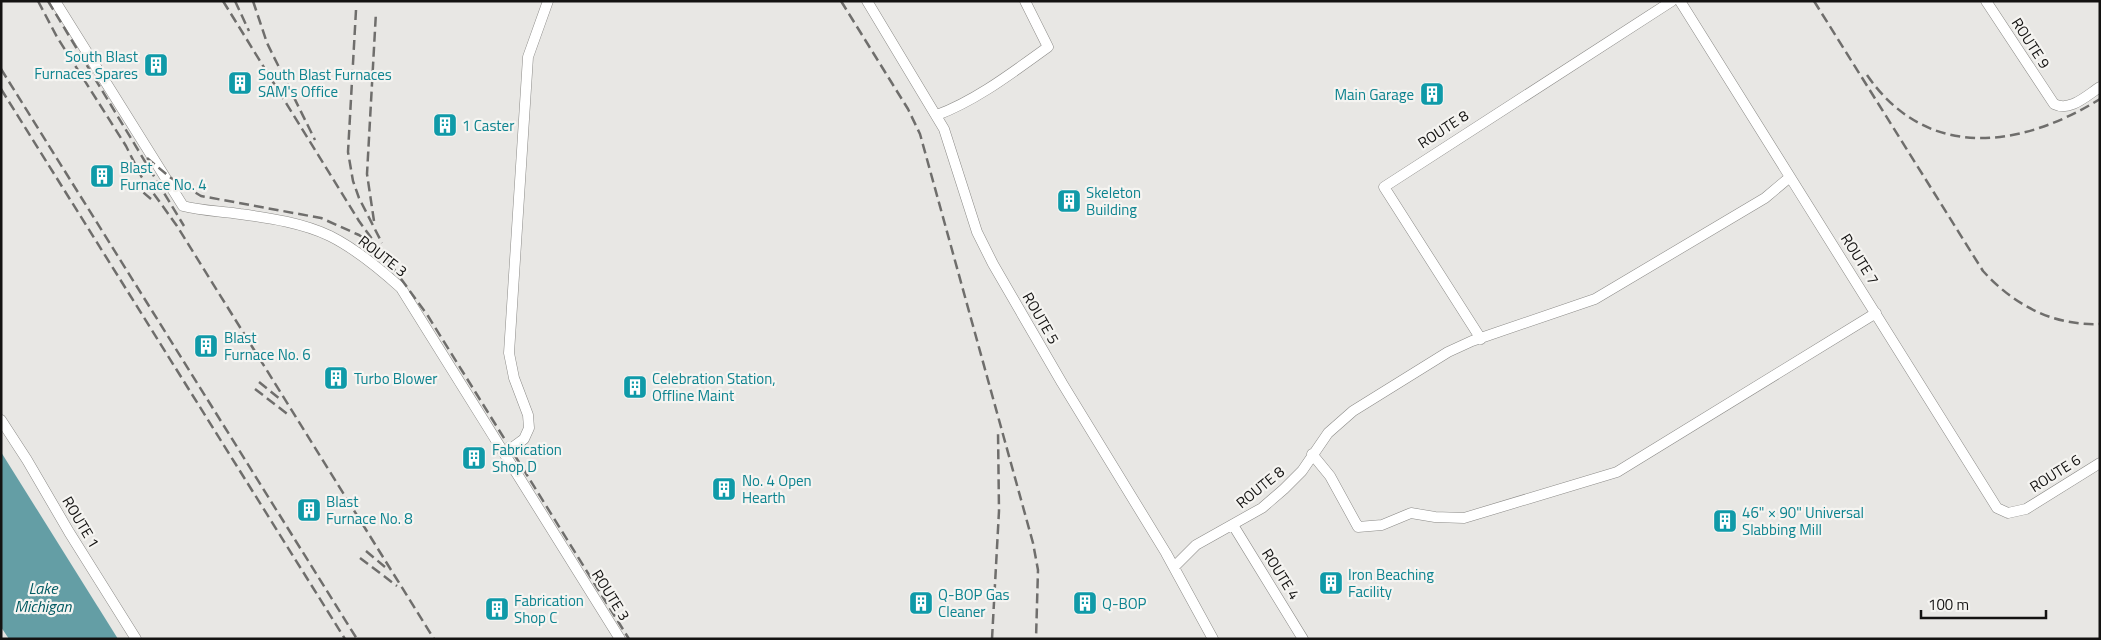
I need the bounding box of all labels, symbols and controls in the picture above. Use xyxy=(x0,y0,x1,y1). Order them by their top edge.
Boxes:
street label: ROUTE 9 xyxy=(2006,13,2056,73)
place label: South Blast Furnaces Spares xyxy=(34,45,139,85)
building icon: South Blast Furnaces Spares xyxy=(143,52,169,78)
place label: South Blast Furnaces SAM's Office xyxy=(258,63,392,103)
building icon: South Blast Furnaces SAM's Office xyxy=(227,70,253,96)
building icon: Main Garage xyxy=(1419,81,1445,107)
place label: Main Garage xyxy=(1334,83,1414,106)
street label: ROUTE 8 xyxy=(1413,104,1473,154)
building icon: 1 Caster xyxy=(432,112,458,138)
place label: 1 Caster xyxy=(462,114,514,137)
place label: Blast Furnace No. 4 xyxy=(120,156,207,196)
building icon: Blast Furnace No. 4 xyxy=(89,163,115,189)
place label: Skeleton Building xyxy=(1086,181,1141,221)
building icon: Skeleton Building xyxy=(1056,188,1082,214)
street label: ROUTE 3 xyxy=(354,229,412,283)
street label: ROUTE 7 xyxy=(1835,229,1885,289)
street label: ROUTE 5 xyxy=(1017,288,1065,348)
place label: Blast Furnace No. 6 xyxy=(224,326,311,366)
building icon: Blast Furnace No. 6 xyxy=(193,333,219,359)
building icon: Turbo Blower xyxy=(323,365,349,391)
place label: Turbo Blower xyxy=(354,367,438,390)
place label: Celebration Station, Offline Maint xyxy=(652,367,776,407)
building icon: Celebration Station, Offline Maint xyxy=(622,374,648,400)
place label: Fabrication Shop D xyxy=(492,438,562,478)
building icon: Fabrication Shop D xyxy=(461,445,487,471)
street label: ROUTE 6 xyxy=(2025,448,2085,498)
street label: ROUTE 8 xyxy=(1231,460,1289,514)
place label: No. 4 Open Hearth xyxy=(742,469,812,509)
building icon: No. 4 Open Hearth xyxy=(711,476,737,502)
place label: Blast Furnace No. 8 xyxy=(326,490,413,530)
street label: ROUTE 1 xyxy=(57,492,105,552)
building icon: Blast Furnace No. 8 xyxy=(296,497,322,523)
place label: 46" × 90" Universal Slabbing Mill xyxy=(1742,501,1864,541)
building icon: 46" × 90" Universal Slabbing Mill xyxy=(1712,508,1738,534)
street label: ROUTE 4 xyxy=(1256,544,1306,604)
place label: Iron Beaching Facility xyxy=(1348,563,1434,603)
street label: ROUTE 3 xyxy=(586,565,636,625)
building icon: Iron Beaching Facility xyxy=(1318,570,1344,596)
water label: Lake Michigan xyxy=(15,576,73,618)
place label: Q-BOP Gas Cleaner xyxy=(938,583,1010,623)
scale bar xyxy=(1921,588,2046,620)
place label: Fabrication Shop C xyxy=(514,589,584,629)
building icon: Q-BOP Gas Cleaner xyxy=(908,590,934,616)
building icon: Q-BOP xyxy=(1072,590,1098,616)
place label: Q-BOP xyxy=(1102,592,1147,615)
text: 100 m xyxy=(1928,593,1969,616)
building icon: Fabrication Shop C xyxy=(484,596,510,622)

